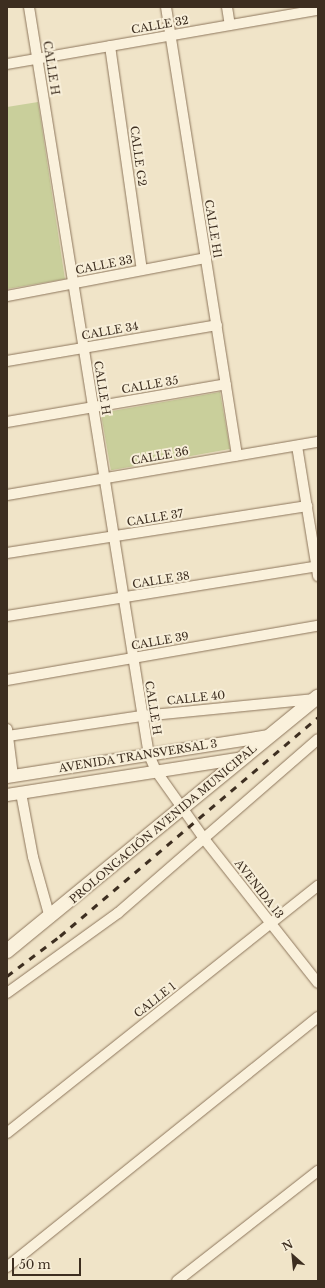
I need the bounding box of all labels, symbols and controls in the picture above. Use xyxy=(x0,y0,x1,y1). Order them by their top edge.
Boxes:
street label: CALLE 32 xyxy=(130,13,190,37)
street label: CALLE H xyxy=(40,40,62,96)
street label: CALLE G2 xyxy=(127,125,149,187)
street label: CALLE H1 xyxy=(202,199,224,259)
street label: CALLE 33 xyxy=(74,253,134,277)
street label: CALLE 34 xyxy=(80,319,140,343)
street label: CALLE H xyxy=(91,360,113,416)
street label: CALLE 35 xyxy=(121,374,179,396)
street label: CALLE 36 xyxy=(130,444,190,468)
street label: CALLE 37 xyxy=(126,507,184,529)
street label: CALLE 38 xyxy=(131,569,191,591)
street label: CALLE 39 xyxy=(130,629,190,653)
street label: CALLE H xyxy=(142,680,164,736)
street label: CALLE 40 xyxy=(166,688,226,708)
street label: AVENIDA TRANSVERSAL 3 xyxy=(57,737,219,775)
street label: PROLONGACIÓN AVENIDA MUNICIPAL xyxy=(66,741,260,907)
street label: AVENIDA 13 xyxy=(232,857,286,921)
street label: CALLE 1 xyxy=(131,980,179,1020)
north arrow xyxy=(273,1236,313,1276)
text: N xyxy=(280,1237,295,1254)
scale bar xyxy=(14,1250,83,1276)
text: 50 m xyxy=(19,1257,51,1272)

